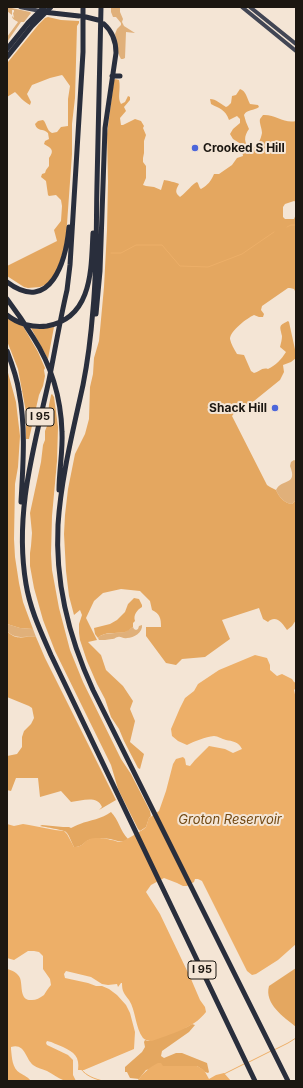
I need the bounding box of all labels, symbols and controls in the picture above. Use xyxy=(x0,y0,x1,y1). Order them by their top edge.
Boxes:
place label: Crooked S Hill xyxy=(203,141,285,155)
marker: Crooked S Hill xyxy=(190,143,200,153)
place label: Shack Hill xyxy=(209,401,267,415)
marker: Shack Hill xyxy=(270,403,280,413)
road number: I 95 xyxy=(26,408,54,426)
water label: Groton Reservoir xyxy=(178,812,282,828)
road number: I 95 xyxy=(188,961,216,979)

